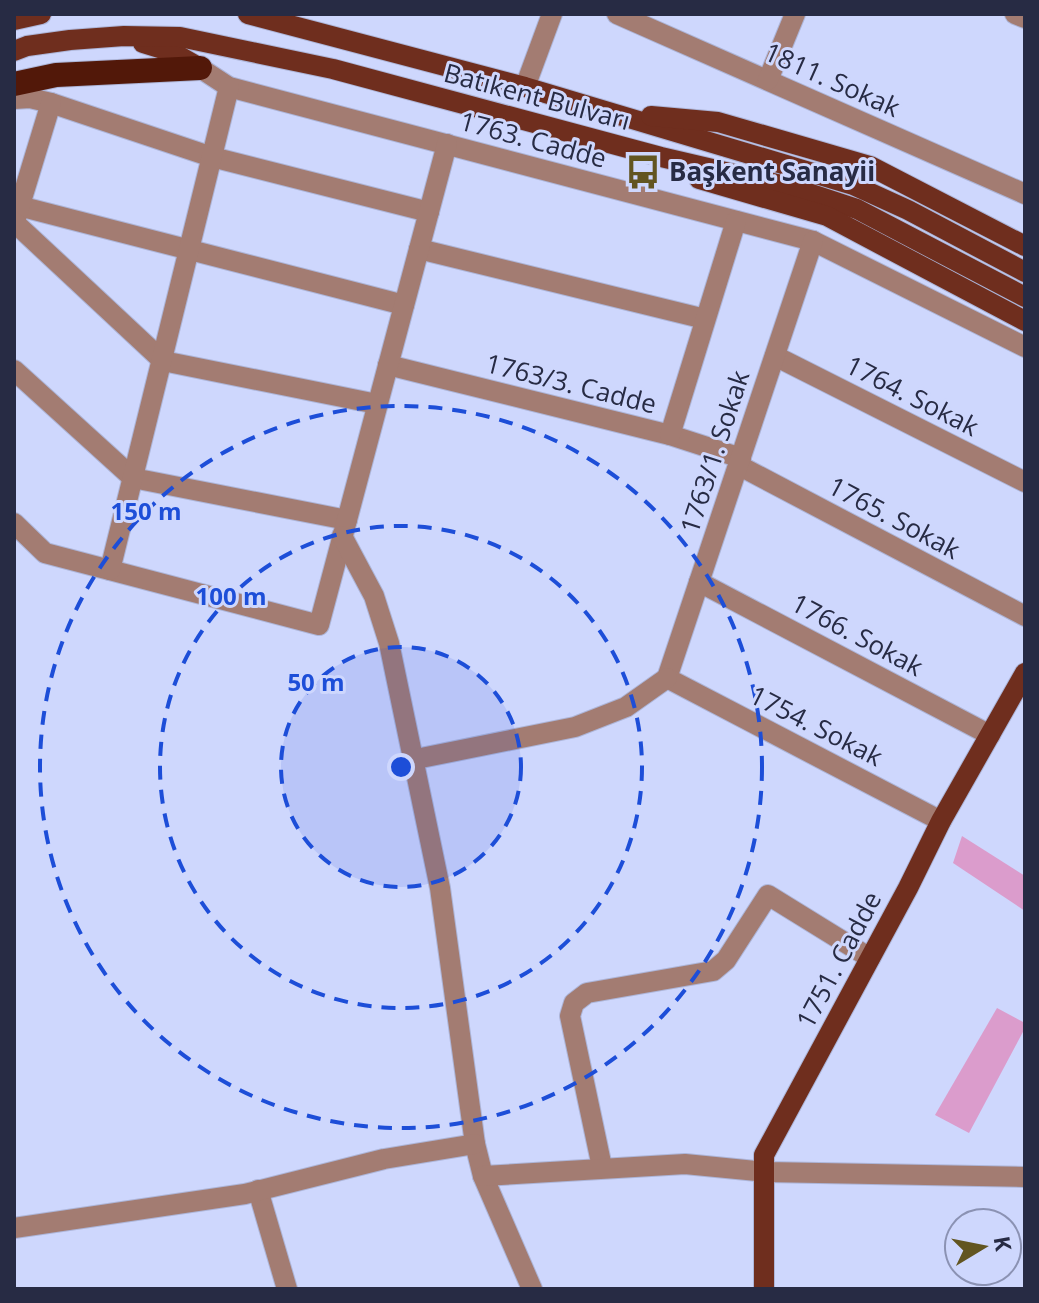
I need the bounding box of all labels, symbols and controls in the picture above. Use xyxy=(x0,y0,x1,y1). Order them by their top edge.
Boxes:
street label: 1811. Sokak xyxy=(759,33,906,125)
street label: Batıkent Bulvarı xyxy=(440,54,634,138)
street label: 1763. Cadde xyxy=(456,102,611,176)
bus stop icon: Başkent Sanayii xyxy=(624,153,662,191)
place label: Başkent Sanayii xyxy=(669,153,875,189)
street label: 1763/3. Cadde xyxy=(482,344,660,422)
street label: 1764. Sokak xyxy=(840,346,985,444)
street label: 1763/1. Sokak xyxy=(671,365,757,538)
street label: 1765. Sokak xyxy=(822,467,967,567)
text: 150 m xyxy=(111,494,181,527)
text: 100 m xyxy=(196,579,266,612)
street label: 1766. Sokak xyxy=(785,584,930,684)
text: 50 m xyxy=(287,665,345,698)
street label: 1754. Sokak xyxy=(744,676,889,774)
centre of rings xyxy=(387,753,415,781)
street label: 1751. Cadde xyxy=(787,885,889,1034)
north arrow xyxy=(943,1207,1023,1287)
text: K xyxy=(988,1234,1020,1254)

